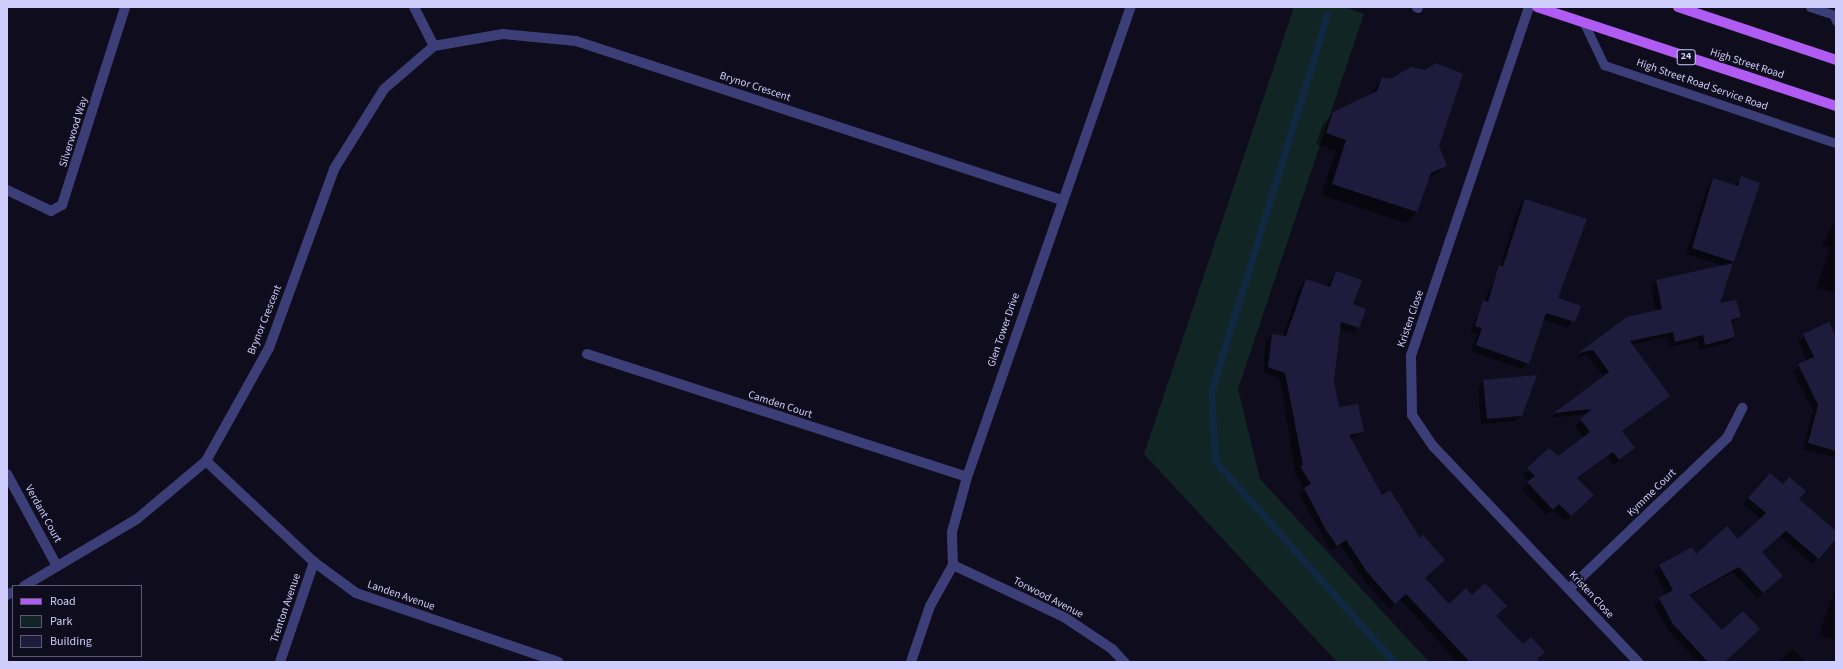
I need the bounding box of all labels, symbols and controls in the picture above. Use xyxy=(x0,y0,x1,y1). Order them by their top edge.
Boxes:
street label: High Street Road xyxy=(1708,46,1786,82)
road number: 24 xyxy=(1676,49,1696,65)
street label: High Street Road Service Road xyxy=(1634,56,1770,114)
street label: Brynor Crescent xyxy=(718,69,792,105)
street label: Silverwood Way xyxy=(57,95,91,169)
street label: Brynor Crescent xyxy=(245,283,285,357)
street label: Kristen Close xyxy=(1395,289,1427,349)
street label: Glen Tower Drive xyxy=(985,291,1023,369)
street label: Camden Court xyxy=(746,388,814,422)
street label: Kymme Court xyxy=(1625,466,1679,520)
street label: Verdant Court xyxy=(22,483,64,545)
street label: Kristen Close xyxy=(1566,569,1616,621)
street label: Trenton Avenue xyxy=(268,572,304,644)
street label: Torwood Avenue xyxy=(1011,575,1085,621)
street label: Landen Avenue xyxy=(365,578,437,614)
legend xyxy=(12,585,142,657)
text: Road xyxy=(50,593,76,610)
text: Park xyxy=(50,613,72,630)
text: Building xyxy=(50,633,92,650)

